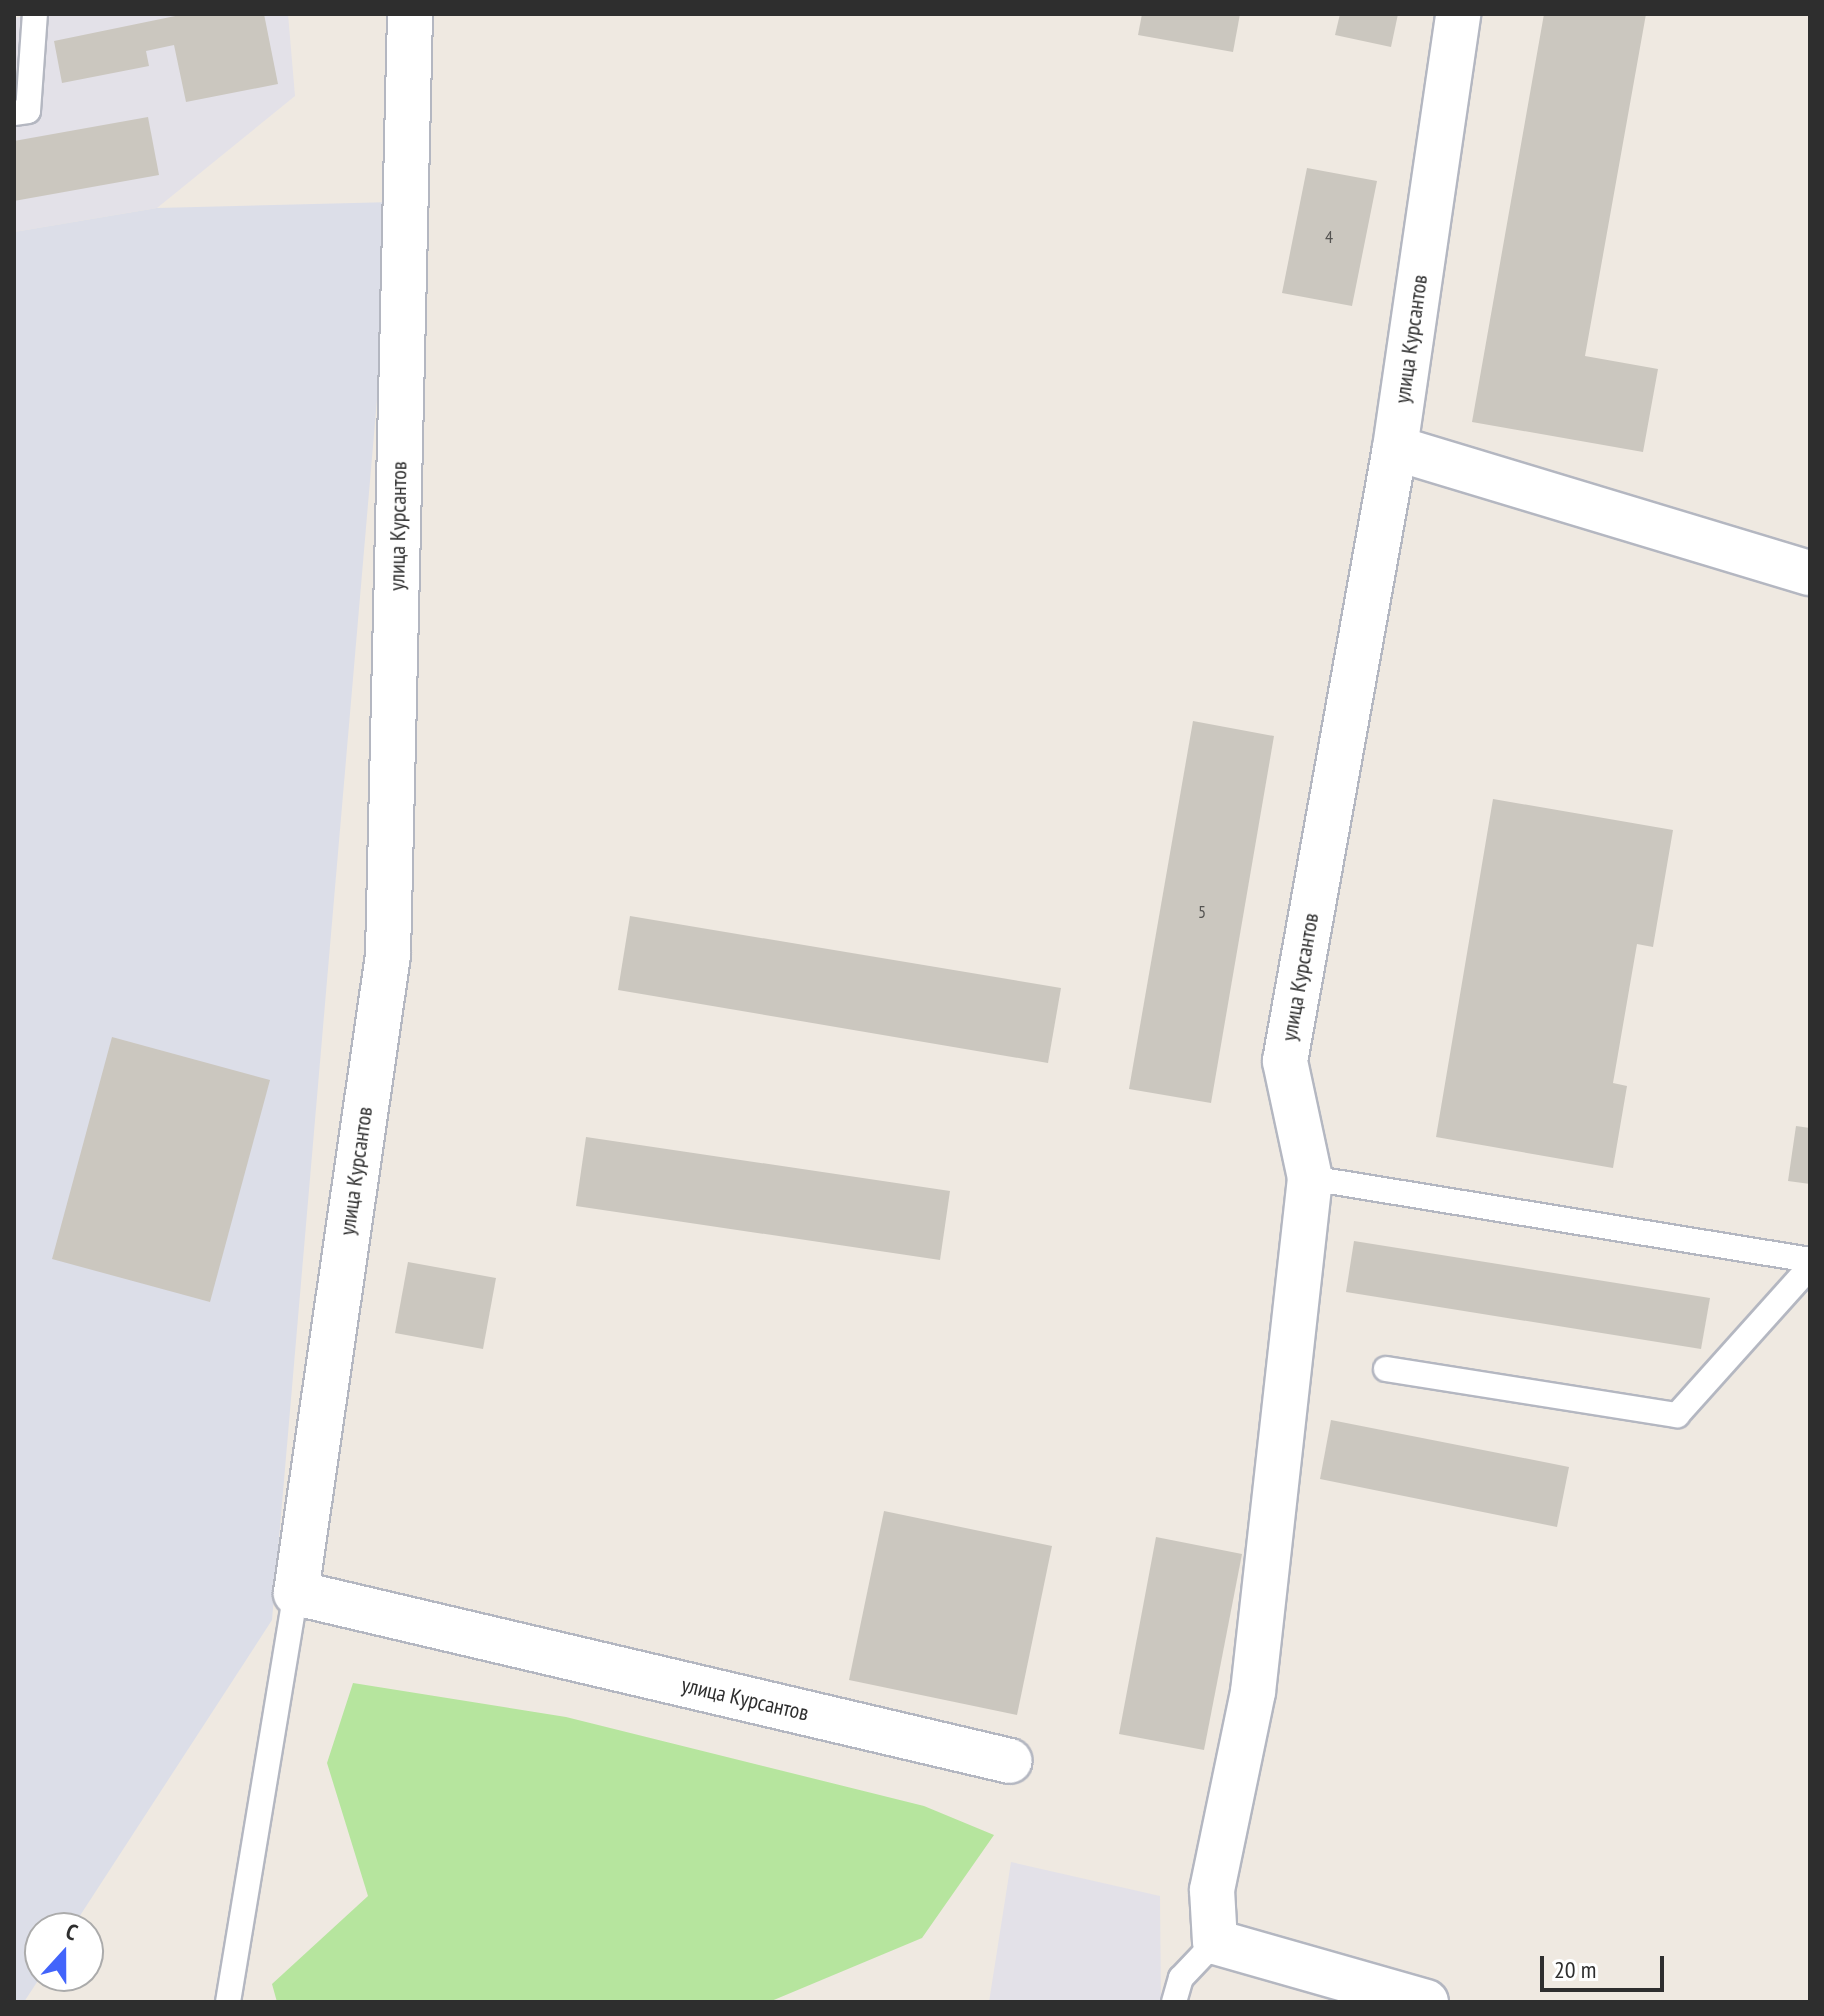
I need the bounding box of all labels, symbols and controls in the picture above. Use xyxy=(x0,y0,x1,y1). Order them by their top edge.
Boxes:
house number: 4 xyxy=(1325,226,1333,248)
street label: улица Курсантов xyxy=(1389,273,1433,405)
street label: улица Курсантов xyxy=(384,461,412,591)
house number: 5 xyxy=(1198,901,1206,923)
street label: улица Курсантов xyxy=(1276,911,1324,1043)
street label: улица Курсантов xyxy=(334,1105,378,1237)
street label: улица Курсантов xyxy=(679,1672,811,1726)
north arrow xyxy=(24,1912,104,1992)
text: С xyxy=(62,1917,82,1946)
scale bar xyxy=(1544,1940,1668,1990)
text: 20 m xyxy=(1554,1954,1596,1985)

